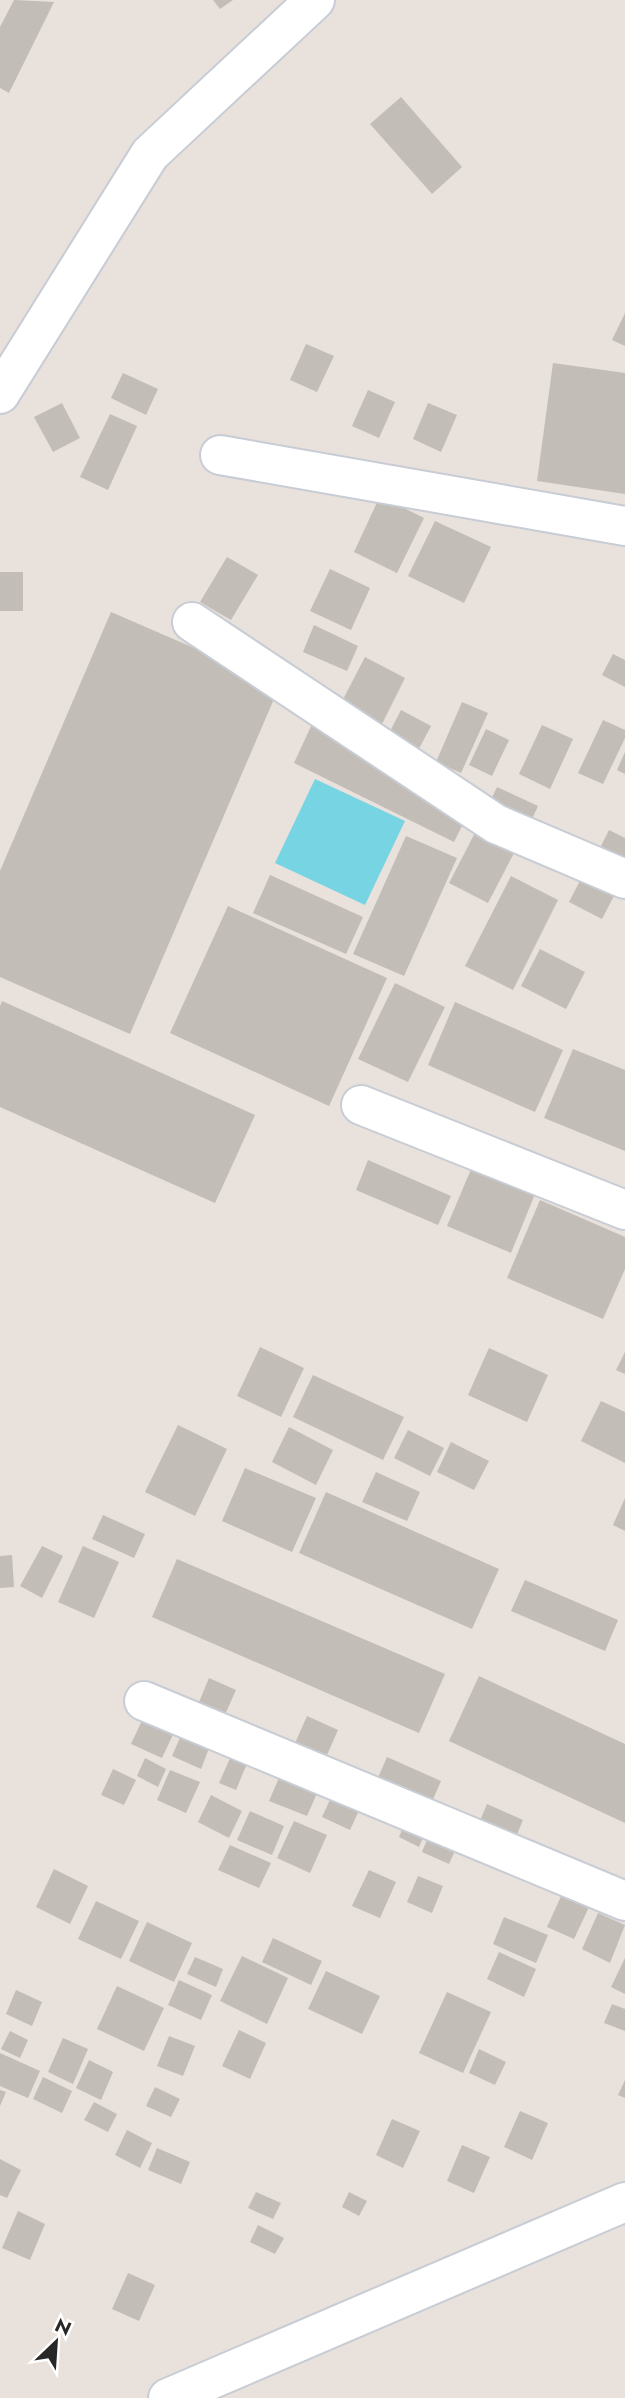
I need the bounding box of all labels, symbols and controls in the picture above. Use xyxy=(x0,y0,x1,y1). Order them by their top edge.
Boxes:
north arrow xyxy=(21,2307,91,2377)
text: N xyxy=(50,2312,76,2342)

